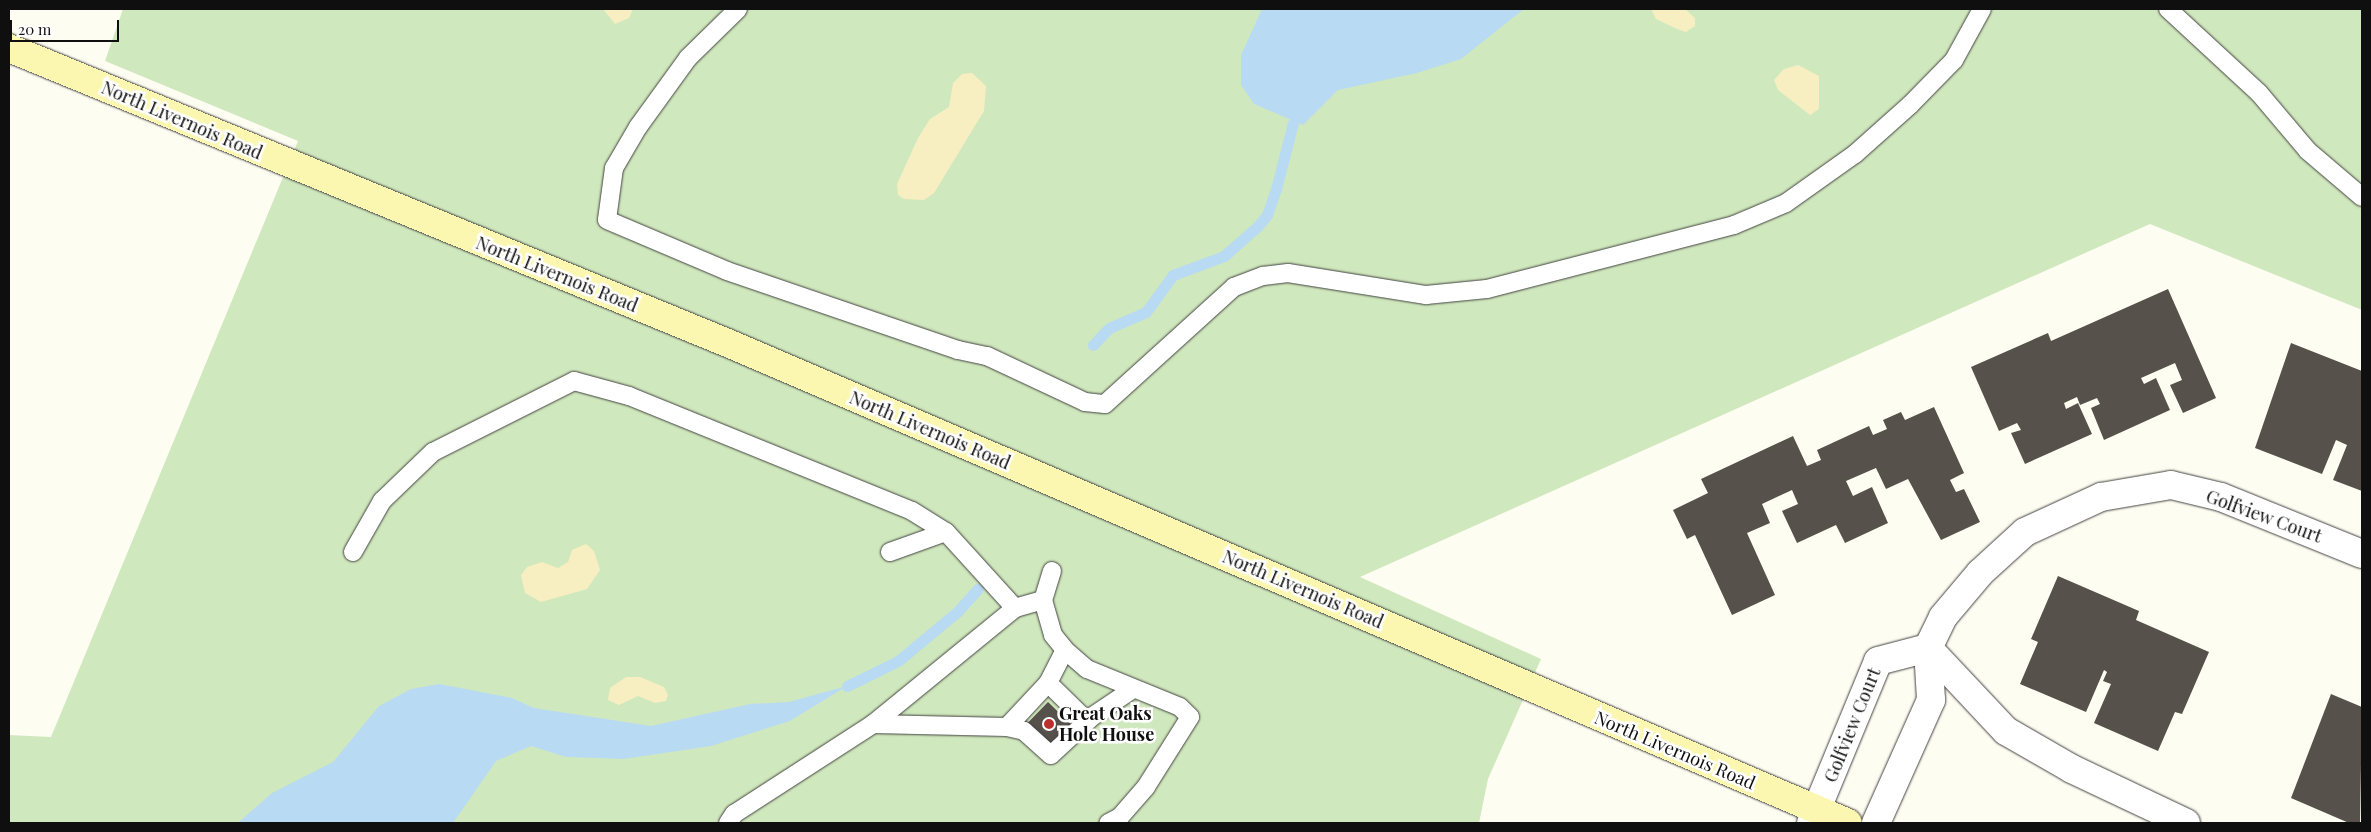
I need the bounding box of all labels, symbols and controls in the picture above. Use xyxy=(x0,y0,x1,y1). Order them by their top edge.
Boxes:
scale bar xyxy=(12,10,121,42)
text: 20 m xyxy=(18,19,51,39)
street label: North Livernois Road xyxy=(98,76,266,164)
street label: North Livernois Road xyxy=(473,232,641,316)
street label: North Livernois Road xyxy=(846,386,1014,474)
street label: Golfview Court xyxy=(2203,485,2325,547)
street label: North Livernois Road xyxy=(1219,545,1387,633)
street label: Golfview Court xyxy=(1819,664,1885,786)
place label: Great Oaks Hole House xyxy=(1059,703,1154,746)
street label: North Livernois Road xyxy=(1591,706,1759,794)
marker: Great Oaks Hole House xyxy=(1043,718,1055,730)

